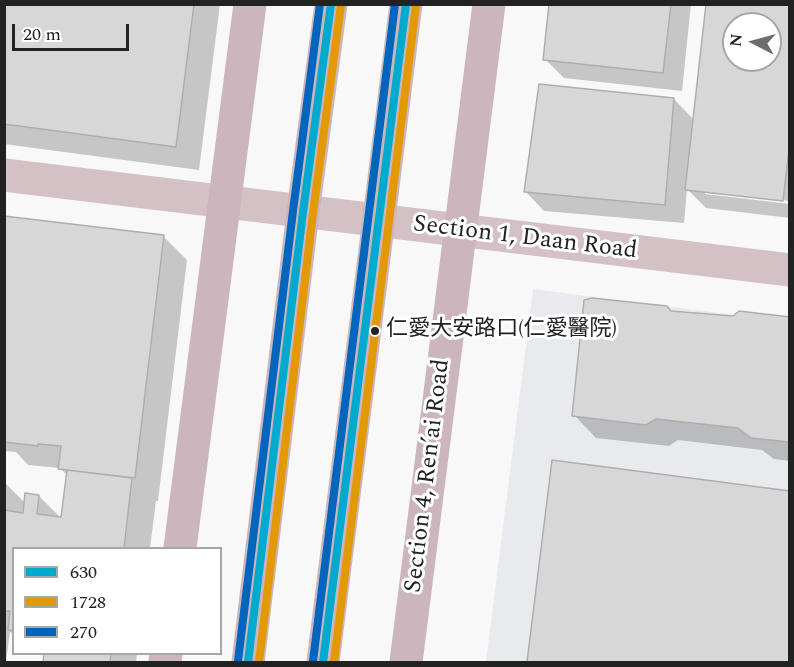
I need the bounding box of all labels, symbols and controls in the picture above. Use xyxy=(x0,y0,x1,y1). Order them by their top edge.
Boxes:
scale bar xyxy=(15,12,132,50)
north arrow xyxy=(722,12,782,72)
text: 20 m xyxy=(23,21,61,48)
text: N xyxy=(723,33,749,48)
street label: Section 1, Daan Road xyxy=(411,211,639,267)
place label: 仁愛大安路口(仁愛醫院) xyxy=(386,318,617,344)
marker: 仁愛大安路口(仁愛醫院) xyxy=(369,325,381,337)
street label: Section 4, Ren’ai Road xyxy=(400,358,458,594)
legend xyxy=(12,547,222,655)
text: 630 xyxy=(70,559,97,586)
text: 1728 xyxy=(70,589,106,616)
text: 270 xyxy=(70,619,97,646)

